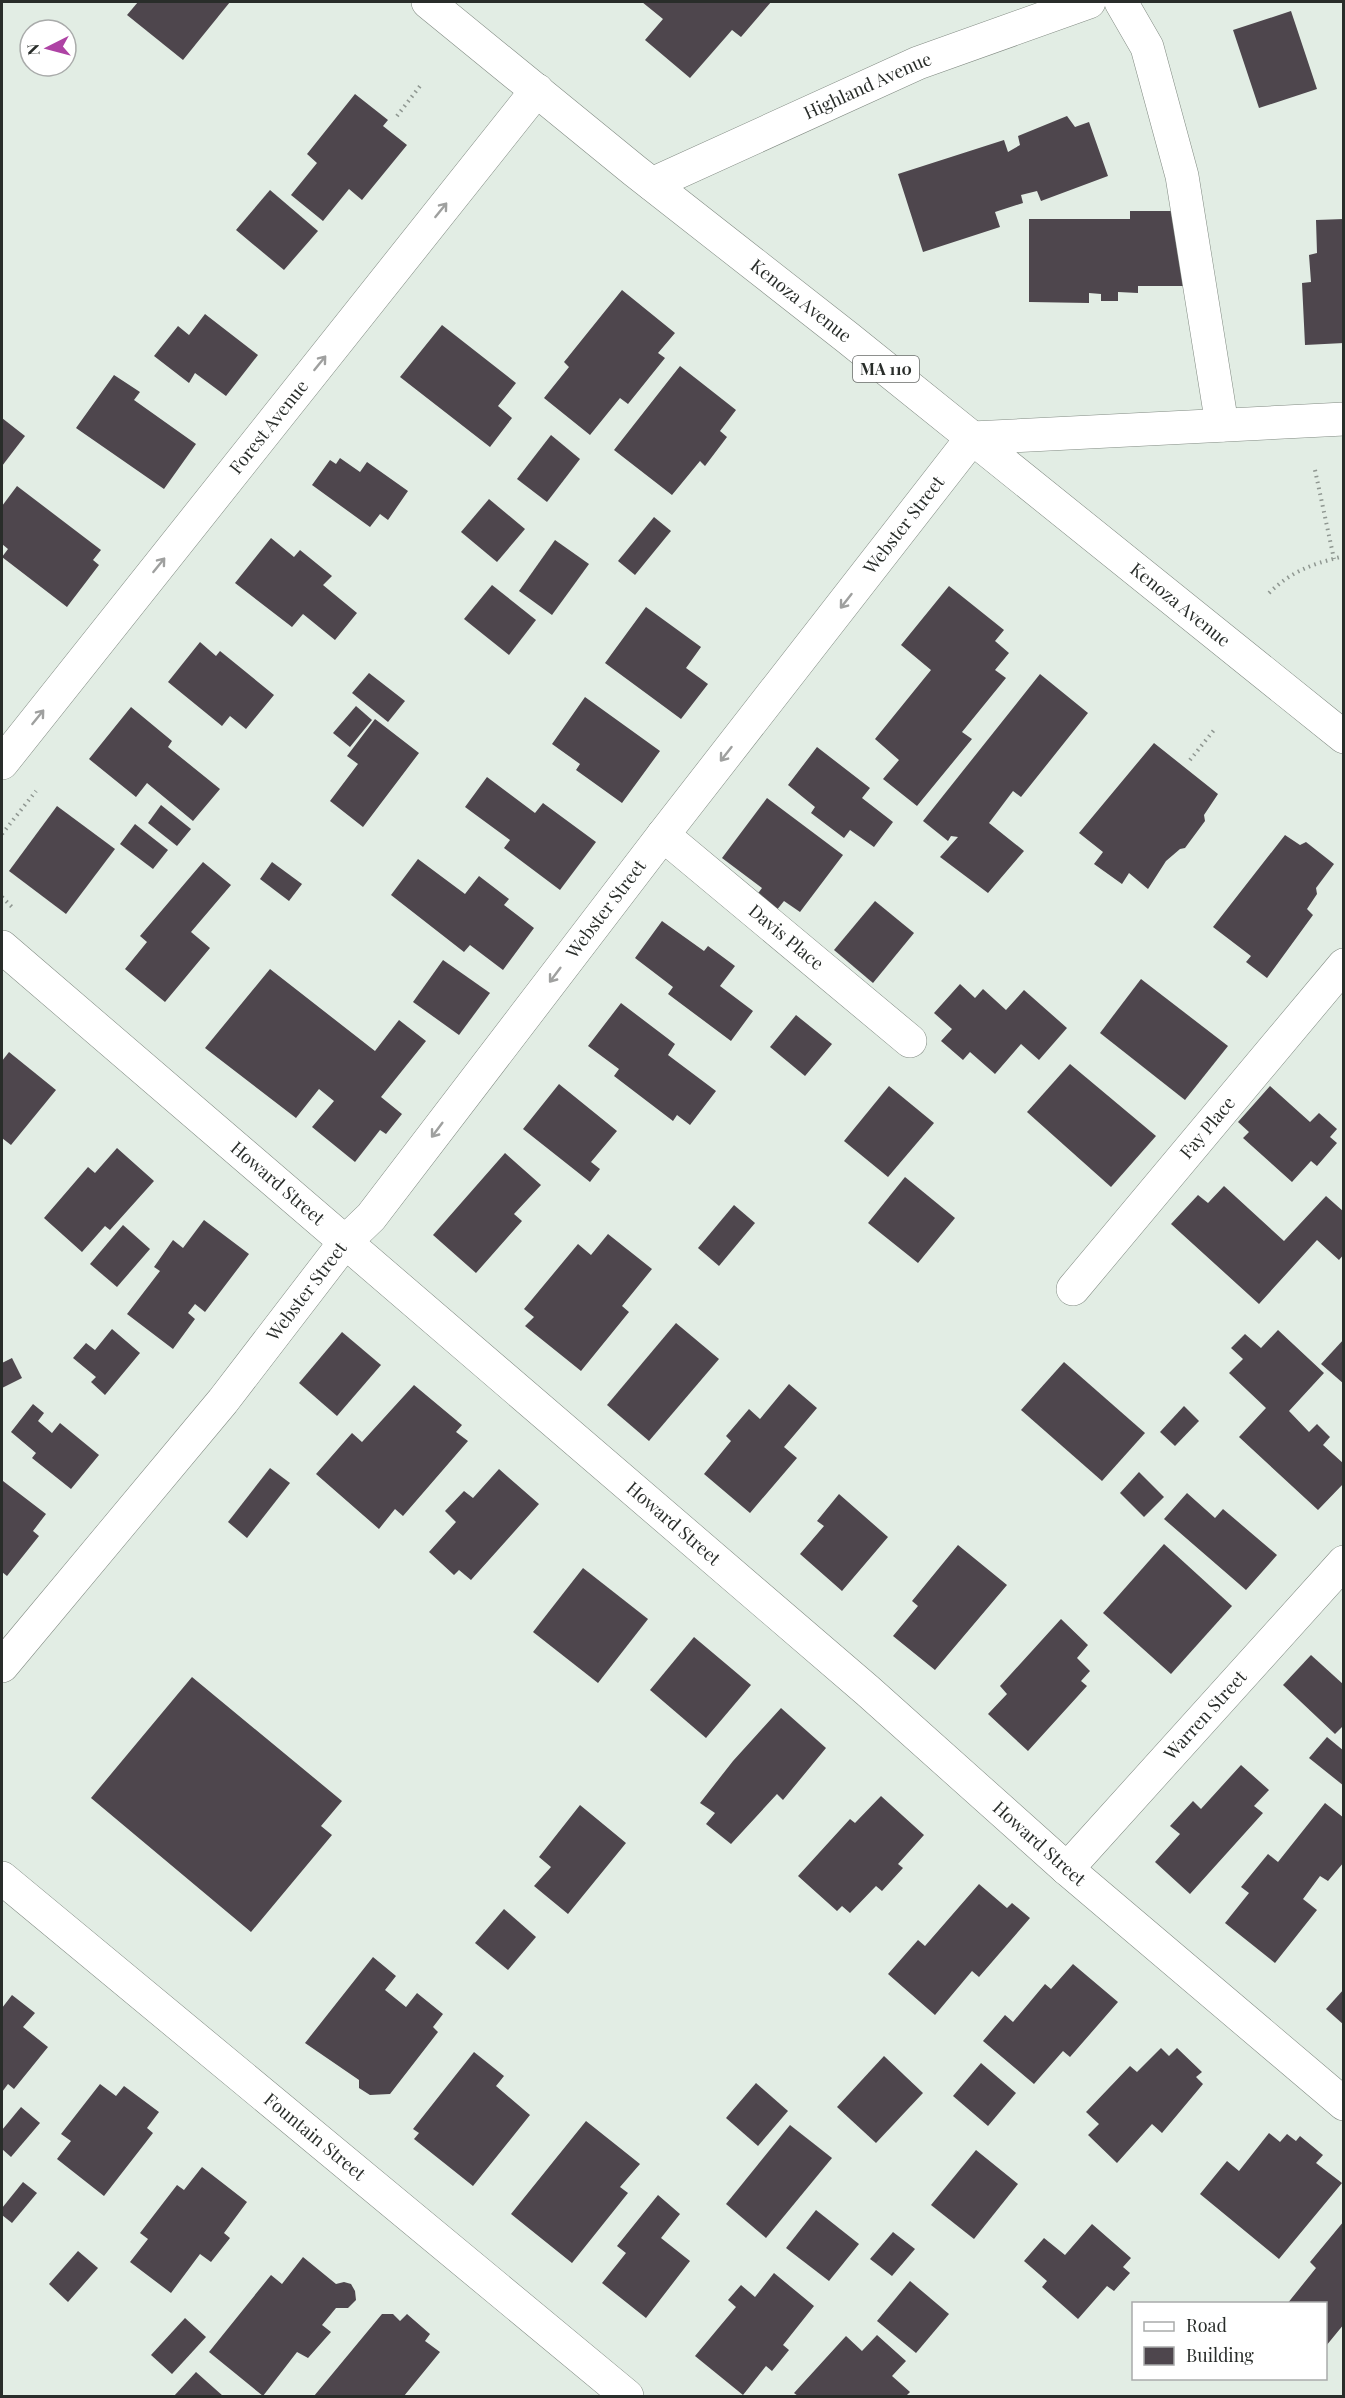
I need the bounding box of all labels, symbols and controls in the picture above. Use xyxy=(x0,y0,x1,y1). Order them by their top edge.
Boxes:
north arrow xyxy=(18,18,78,78)
text: N xyxy=(21,42,44,56)
street label: Highland Avenue xyxy=(800,46,935,124)
one-way arrow xyxy=(435,202,448,218)
street label: Kenoza Avenue xyxy=(746,253,857,347)
one-way arrow xyxy=(313,356,327,371)
road number: MA 110 xyxy=(853,356,919,382)
street label: Forest Avenue xyxy=(223,375,313,479)
street label: Webster Street xyxy=(857,470,950,579)
one-way arrow xyxy=(153,557,166,573)
street label: Kenoza Avenue xyxy=(1126,557,1236,652)
one-way arrow xyxy=(839,592,852,608)
one-way arrow xyxy=(31,710,44,726)
one-way arrow xyxy=(719,746,732,762)
street label: Webster Street xyxy=(559,854,651,964)
street label: Davis Place xyxy=(744,898,829,975)
one-way arrow xyxy=(549,967,562,983)
street label: Fay Place xyxy=(1174,1091,1240,1163)
one-way arrow xyxy=(431,1122,444,1138)
street label: Howard Street xyxy=(226,1136,331,1230)
street label: Webster Street xyxy=(260,1236,352,1346)
street label: Howard Street xyxy=(622,1476,727,1571)
street label: Warren Street xyxy=(1158,1664,1252,1765)
street label: Howard Street xyxy=(988,1795,1092,1891)
street label: Fountain Street xyxy=(259,2087,372,2186)
legend xyxy=(1132,2302,1327,2380)
text: Road xyxy=(1186,2313,1227,2337)
text: Building xyxy=(1186,2343,1254,2367)

